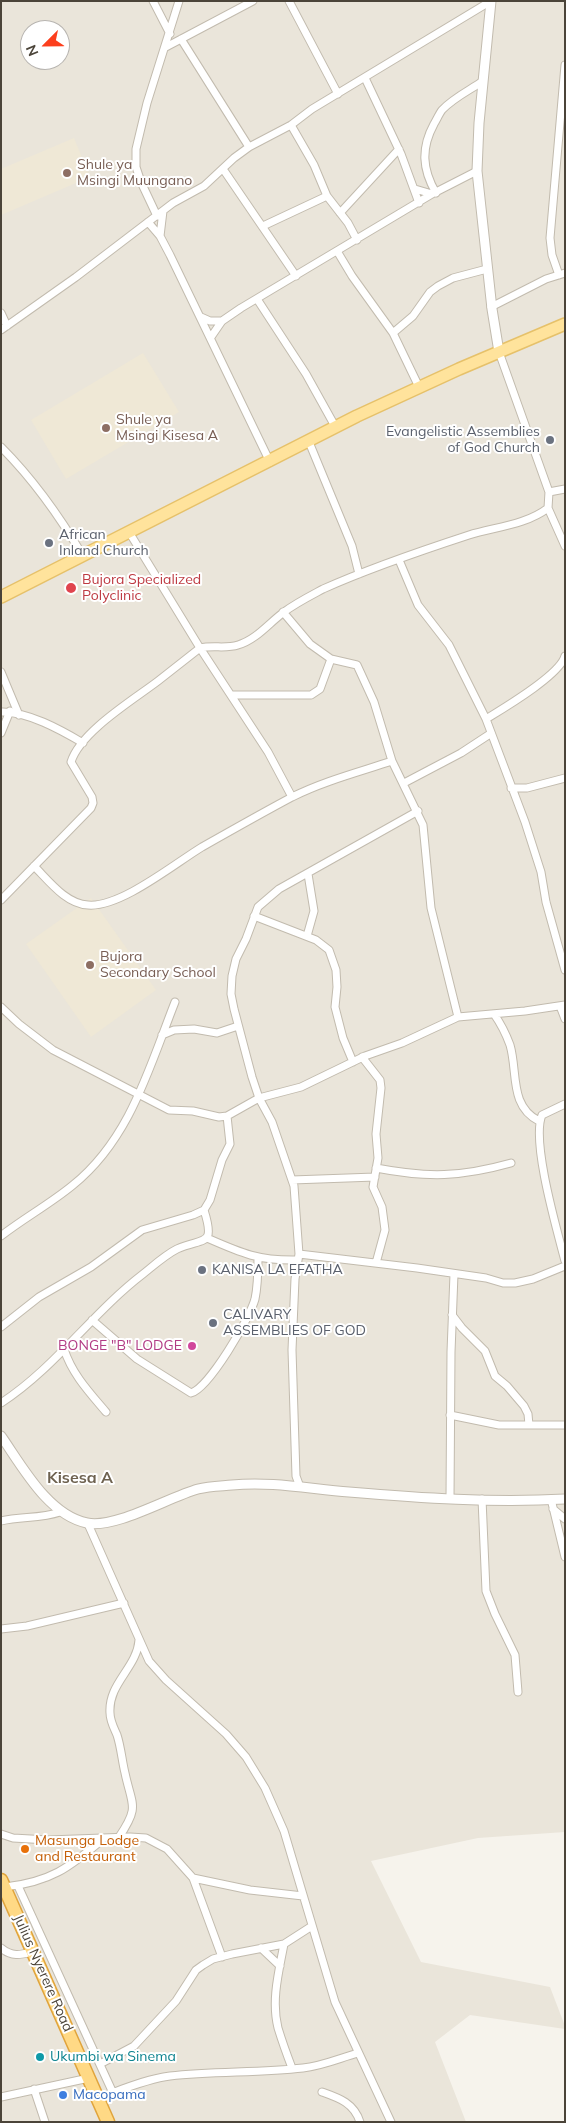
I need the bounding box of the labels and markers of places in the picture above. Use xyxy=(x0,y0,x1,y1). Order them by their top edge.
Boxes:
place label: Shule ya Msingi Muungano xyxy=(77,157,192,190)
marker: Shule ya Msingi Muungano xyxy=(61,167,73,179)
place label: Shule ya Msingi Kisesa A xyxy=(116,412,218,444)
marker: Shule ya Msingi Kisesa A xyxy=(100,422,112,434)
place label: Evangelistic Assemblies of God Church xyxy=(386,424,540,457)
marker: Evangelistic Assemblies of God Church xyxy=(544,434,556,446)
place label: African Inland Church xyxy=(59,527,149,560)
marker: African Inland Church xyxy=(43,537,55,549)
place label: Bujora Specialized Polyclinic xyxy=(82,572,201,604)
marker: Bujora Specialized Polyclinic xyxy=(64,581,78,595)
place label: Bujora Secondary School xyxy=(100,949,216,982)
marker: Bujora Secondary School xyxy=(84,959,96,971)
place label: KANISA LA EFATHA xyxy=(212,1262,343,1278)
marker: KANISA LA EFATHA xyxy=(196,1264,208,1276)
place label: CALIVARY ASSEMBLIES OF GOD xyxy=(223,1307,366,1340)
marker: CALIVARY ASSEMBLIES OF GOD xyxy=(207,1317,219,1329)
place label: BONGE "B" LODGE xyxy=(58,1338,182,1354)
marker: BONGE "B" LODGE xyxy=(186,1340,198,1352)
place label: Masunga Lodge and Restaurant xyxy=(35,1833,139,1865)
marker: Masunga Lodge and Restaurant xyxy=(19,1843,31,1855)
place label: Ukumbi wa Sinema xyxy=(50,2049,176,2065)
marker: Ukumbi wa Sinema xyxy=(34,2051,46,2063)
place label: Macopama xyxy=(73,2087,146,2103)
marker: Macopama xyxy=(57,2089,69,2101)

